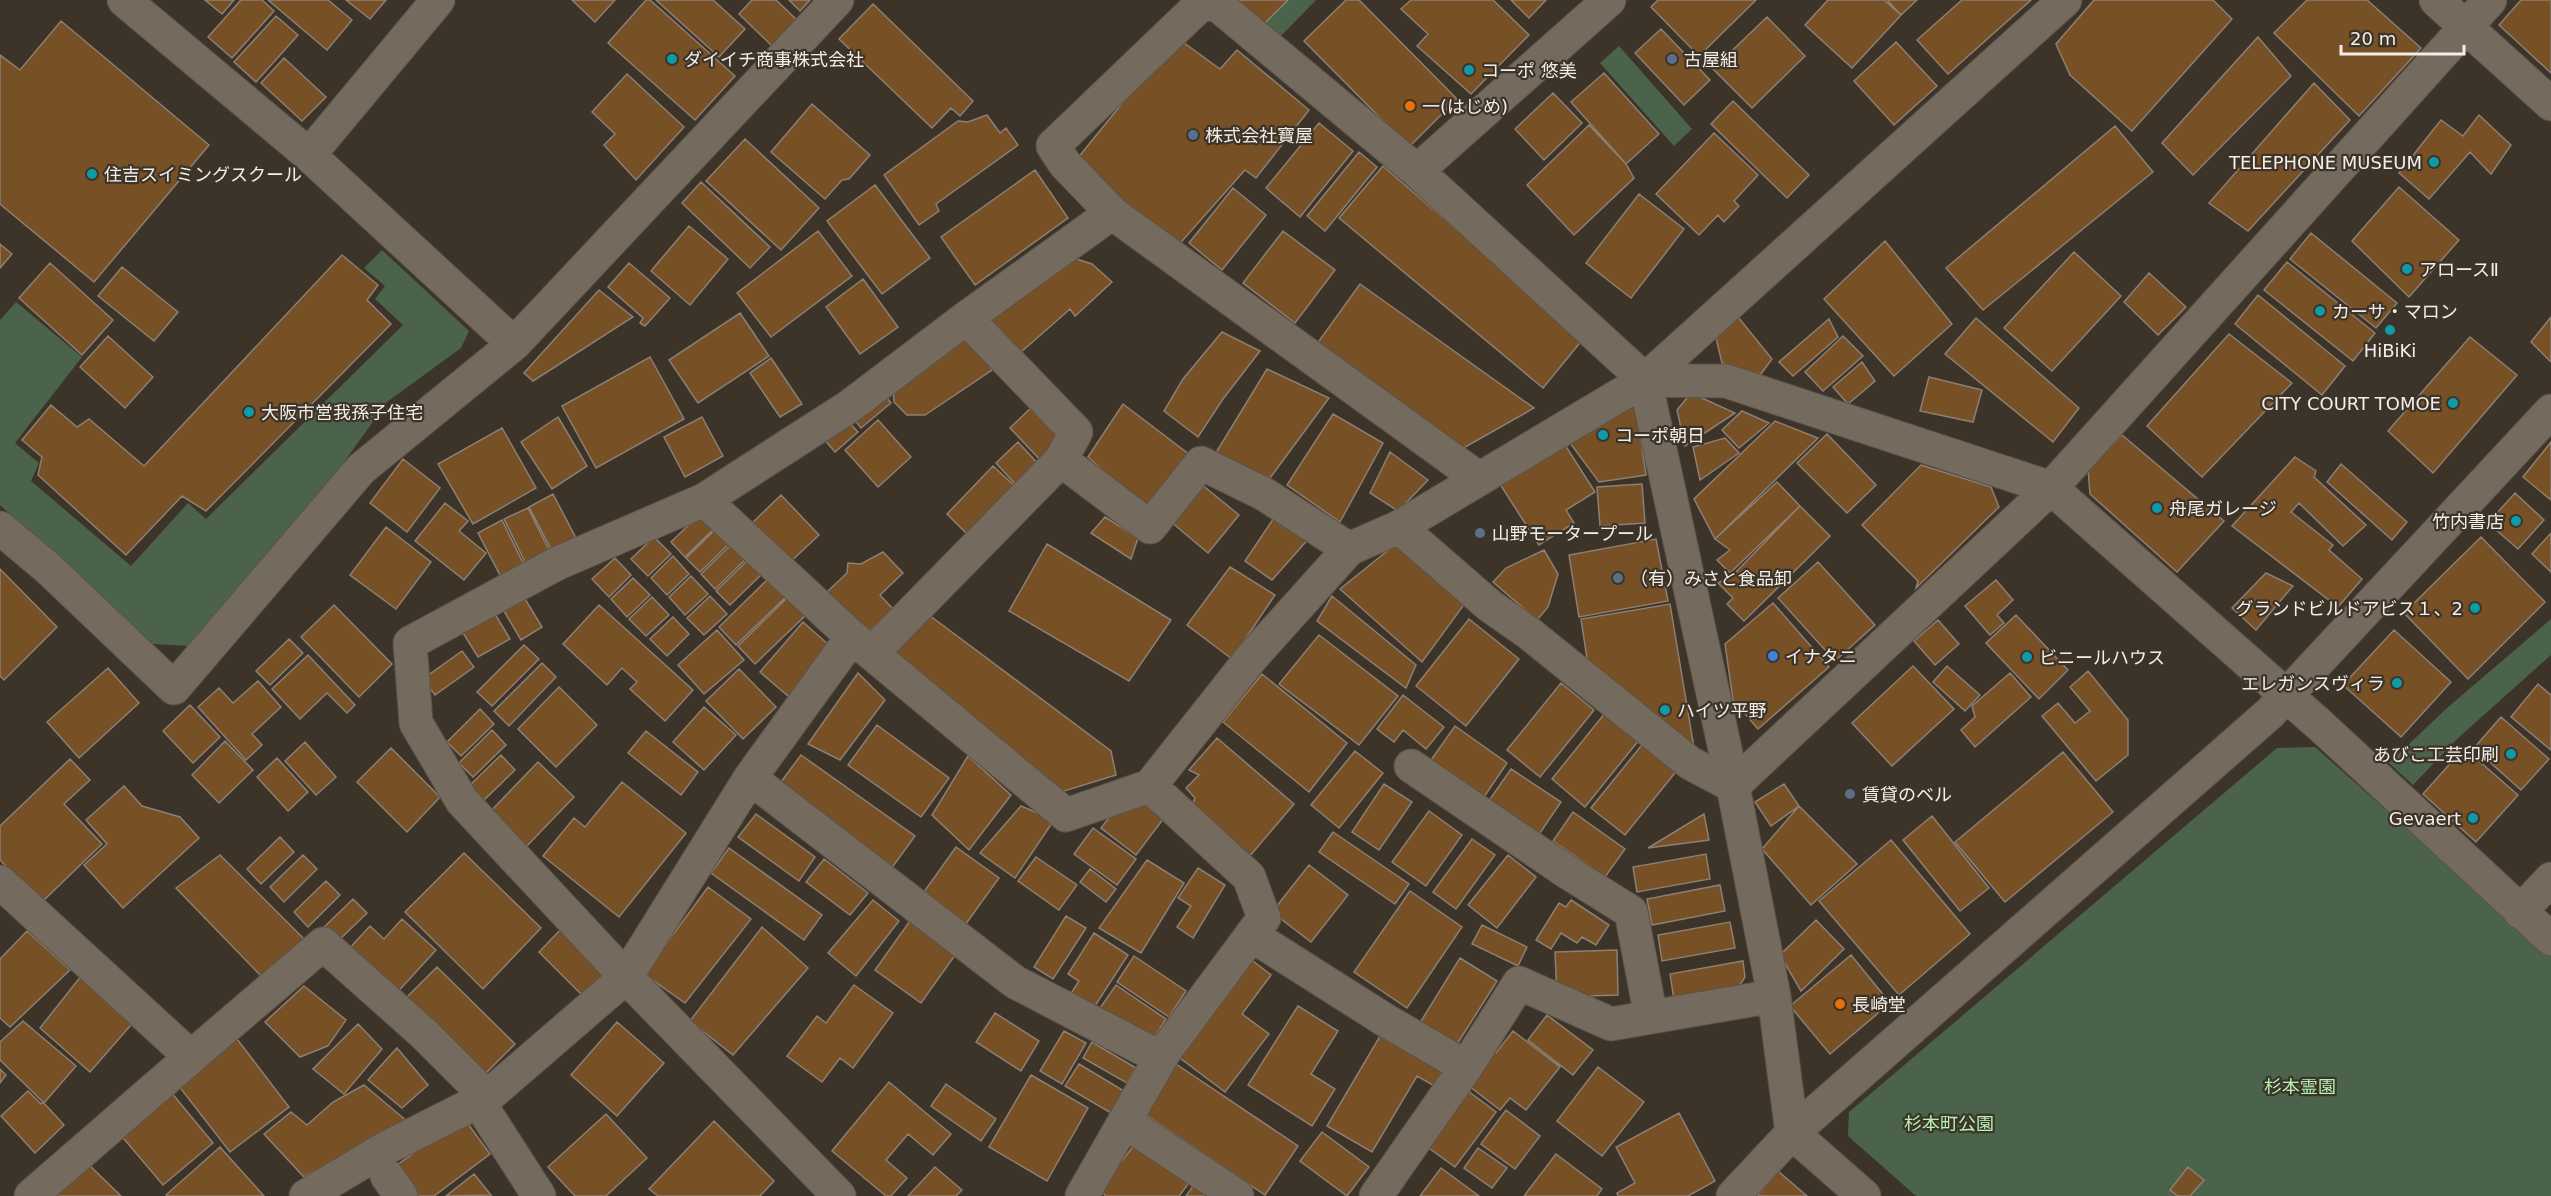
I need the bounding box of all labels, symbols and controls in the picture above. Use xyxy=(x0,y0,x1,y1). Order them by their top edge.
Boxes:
scale bar xyxy=(2341,18,2464,56)
text: 20 m xyxy=(2350,28,2396,49)
place label: ダイイチ商事株式会社 xyxy=(684,49,864,70)
place label: 古屋組 xyxy=(1684,49,1738,70)
marker: ダイイチ商事株式会社 xyxy=(665,52,679,66)
marker: 古屋組 xyxy=(1665,52,1679,66)
place label: コーポ 悠美 xyxy=(1481,60,1577,81)
marker: コーポ 悠美 xyxy=(1462,63,1476,77)
place label: 一(はじめ) xyxy=(1422,96,1508,117)
marker: 一(はじめ) xyxy=(1403,99,1417,113)
place label: 株式会社寶屋 xyxy=(1205,125,1313,146)
marker: 株式会社寶屋 xyxy=(1186,128,1200,142)
place label: TELEPHONE MUSEUM xyxy=(2228,152,2422,173)
marker: TELEPHONE MUSEUM xyxy=(2427,155,2441,169)
place label: 住吉スイミングスクール xyxy=(104,164,302,185)
marker: 住吉スイミングスクール xyxy=(85,167,99,181)
place label: アロースⅡ xyxy=(2419,259,2499,280)
marker: アロースⅡ xyxy=(2400,262,2414,276)
place label: カーサ・マロン xyxy=(2332,301,2458,322)
marker: カーサ・マロン xyxy=(2313,304,2327,318)
marker: HiBiKi xyxy=(2383,323,2397,337)
place label: HiBiKi xyxy=(2364,340,2416,361)
place label: CITY COURT TOMOE xyxy=(2261,393,2441,414)
marker: CITY COURT TOMOE xyxy=(2446,396,2460,410)
place label: 大阪市営我孫子住宅 xyxy=(261,402,423,423)
marker: 大阪市営我孫子住宅 xyxy=(242,405,256,419)
place label: コーポ朝日 xyxy=(1615,425,1705,446)
marker: コーポ朝日 xyxy=(1596,428,1610,442)
place label: 舟尾ガレージ xyxy=(2169,498,2277,519)
marker: 舟尾ガレージ xyxy=(2150,501,2164,515)
place label: 竹内書店 xyxy=(2432,511,2504,532)
marker: 竹内書店 xyxy=(2509,514,2523,528)
place label: 山野モータープール xyxy=(1492,523,1653,544)
marker: 山野モータープール xyxy=(1473,526,1487,540)
place label: （有）みさと食品卸 xyxy=(1630,568,1792,589)
marker: （有）みさと食品卸 xyxy=(1611,571,1625,585)
place label: グランドビルドアビス１、2 xyxy=(2236,598,2463,619)
marker: グランドビルドアビス１、2 xyxy=(2468,601,2482,615)
place label: イナタニ xyxy=(1785,646,1857,667)
place label: ビニールハウス xyxy=(2039,647,2165,668)
marker: イナタニ xyxy=(1766,649,1780,663)
marker: ビニールハウス xyxy=(2020,650,2034,664)
place label: エレガンスヴィラ xyxy=(2241,673,2385,694)
marker: エレガンスヴィラ xyxy=(2390,676,2404,690)
place label: ハイツ平野 xyxy=(1677,700,1767,721)
marker: ハイツ平野 xyxy=(1658,703,1672,717)
place label: あびこ工芸印刷 xyxy=(2373,744,2499,765)
marker: あびこ工芸印刷 xyxy=(2504,747,2518,761)
place label: 賃貸のベル xyxy=(1862,784,1952,805)
marker: 賃貸のベル xyxy=(1843,787,1857,801)
place label: Gevaert xyxy=(2389,808,2461,829)
marker: Gevaert xyxy=(2466,811,2480,825)
place label: 長崎堂 xyxy=(1852,994,1906,1015)
marker: 長崎堂 xyxy=(1833,997,1847,1011)
park label: 杉本霊園 xyxy=(2264,1076,2336,1097)
park label: 杉本町公園 xyxy=(1904,1113,1994,1134)

